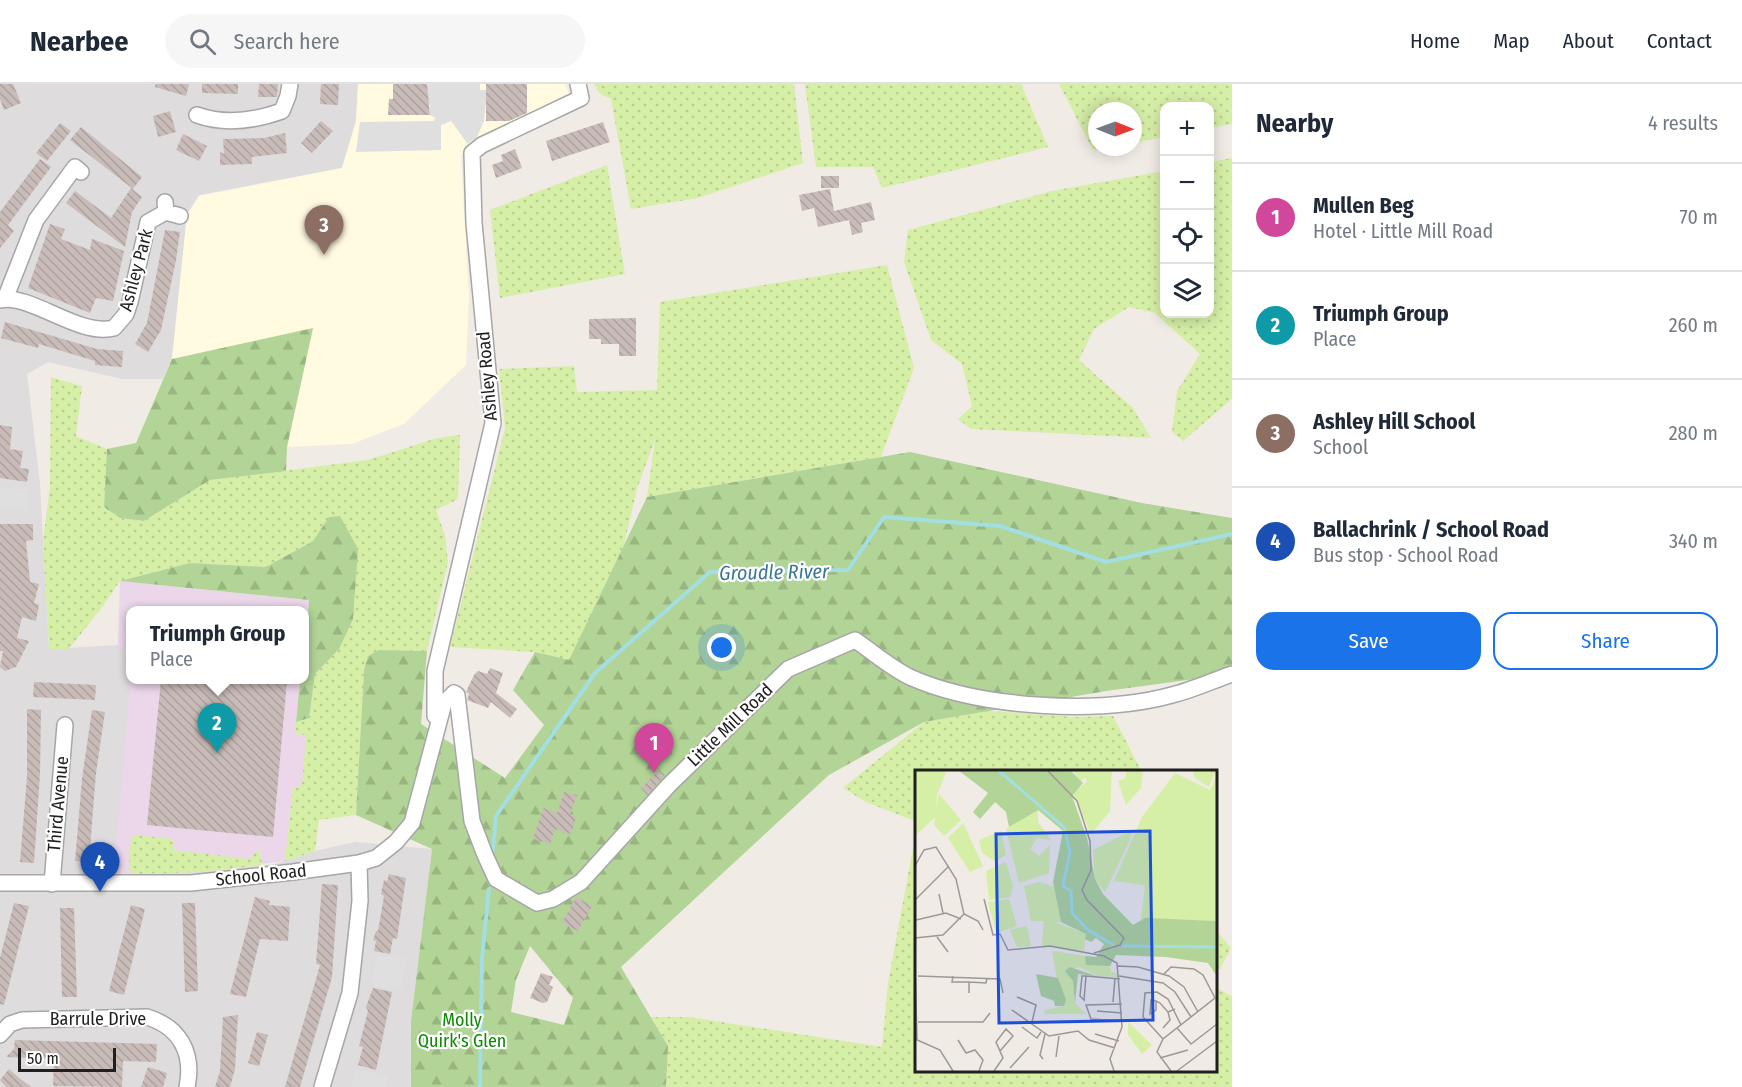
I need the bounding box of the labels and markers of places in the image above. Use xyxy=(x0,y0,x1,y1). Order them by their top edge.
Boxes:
pin: 3 xyxy=(304,206,344,255)
pin: 2 xyxy=(198,704,236,753)
pin: 1 xyxy=(634,724,674,773)
pin: 4 xyxy=(80,842,120,892)

